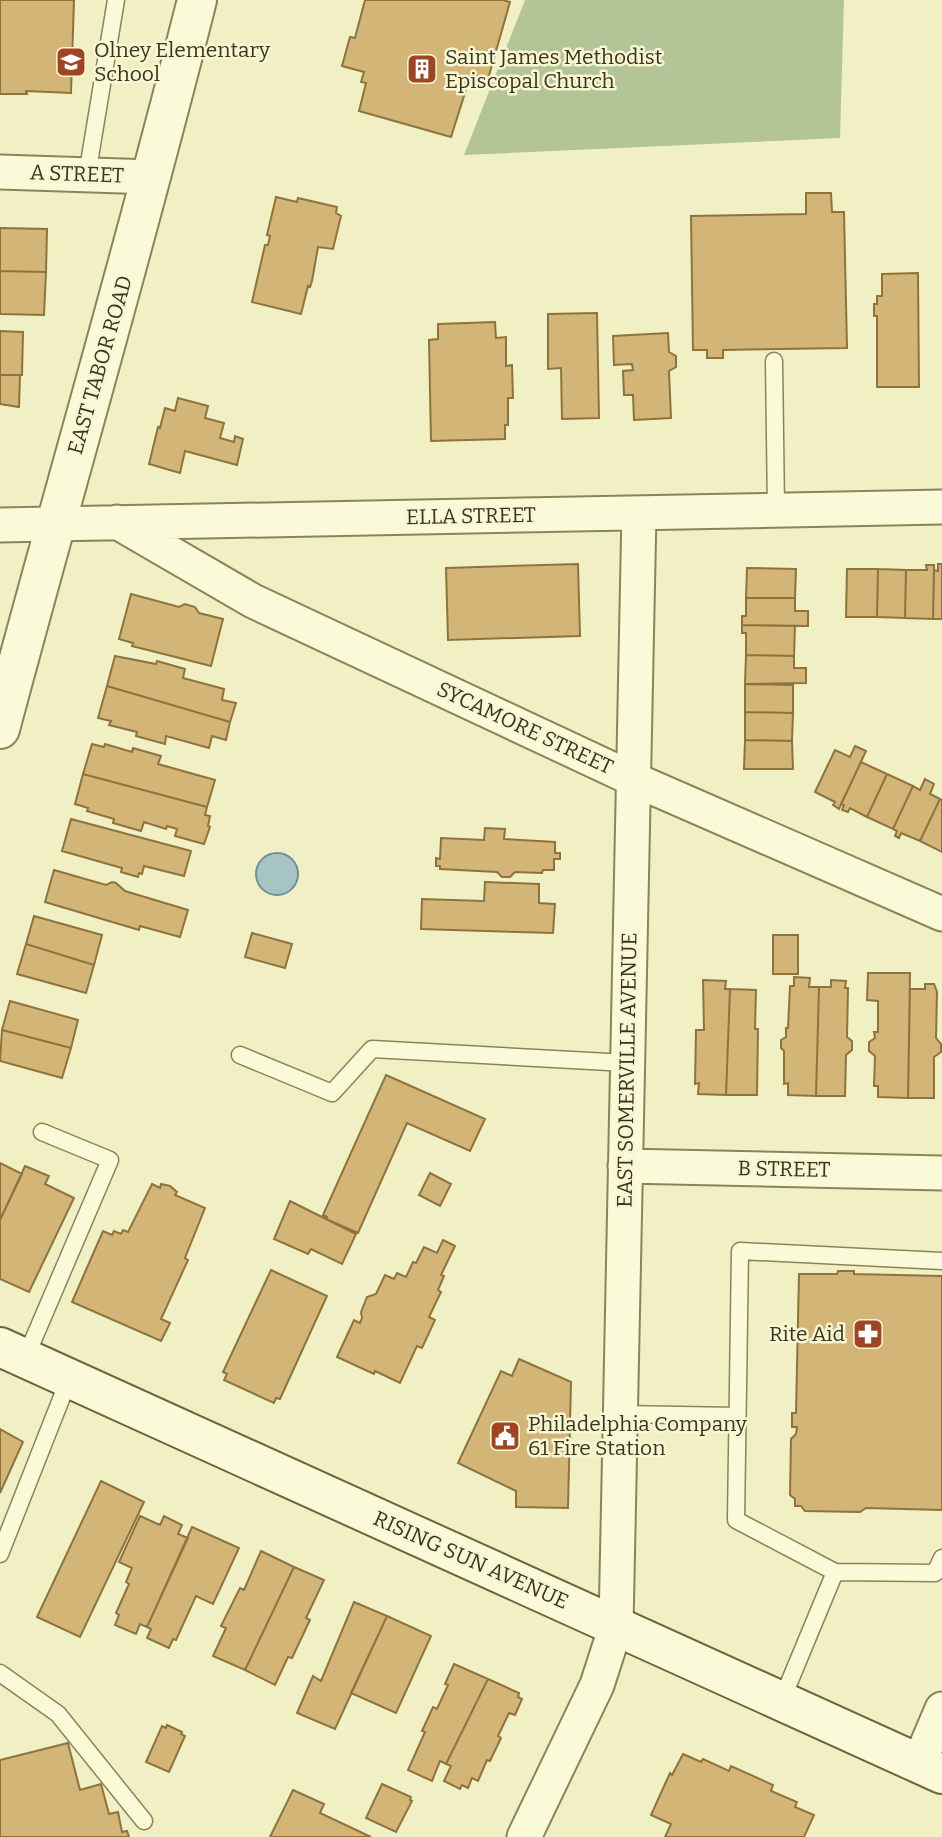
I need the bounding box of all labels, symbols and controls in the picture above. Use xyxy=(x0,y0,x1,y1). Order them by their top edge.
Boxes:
place label: Olney Elementary School xyxy=(94,37,271,87)
place label: Saint James Methodist Episcopal Church xyxy=(445,44,663,94)
school or university icon: Olney Elementary School xyxy=(54,45,88,79)
building icon: Saint James Methodist Episcopal Church xyxy=(405,52,439,86)
street label: A STREET xyxy=(30,159,124,189)
street label: EAST TABOR ROAD xyxy=(62,273,138,457)
street label: ELLA STREET xyxy=(406,502,536,530)
street label: SYCAMORE STREET xyxy=(433,676,617,780)
street label: EAST SOMERVILLE AVENUE xyxy=(612,932,642,1208)
street label: B STREET xyxy=(737,1155,831,1183)
pharmacy icon: Rite Aid xyxy=(851,1317,885,1351)
place label: Rite Aid xyxy=(769,1321,845,1347)
place label: Philadelphia Company 61 Fire Station xyxy=(528,1411,748,1461)
public building icon: Philadelphia Company 61 Fire Station xyxy=(488,1419,522,1453)
street label: RISING SUN AVENUE xyxy=(369,1505,573,1615)

